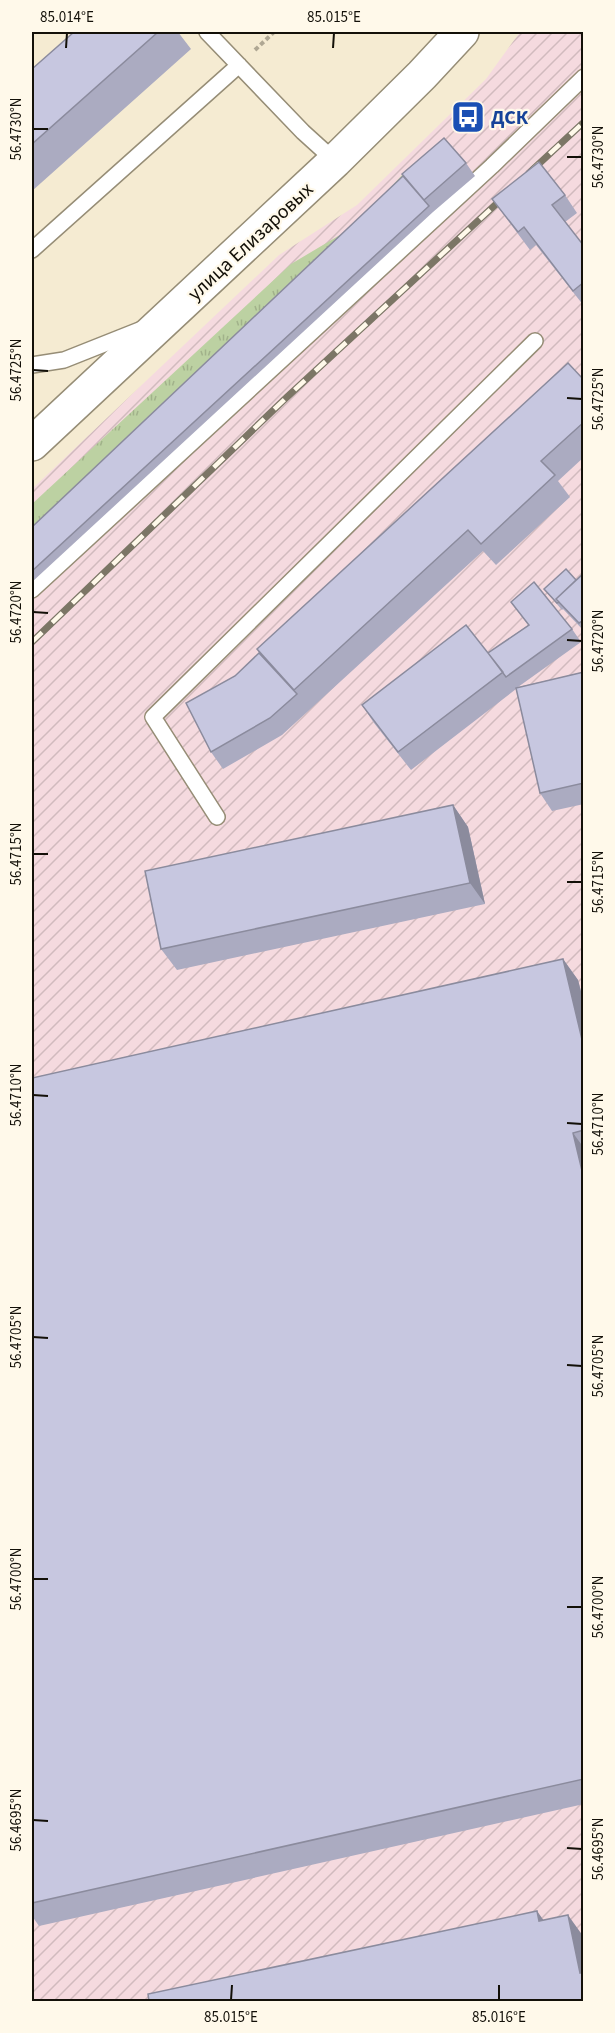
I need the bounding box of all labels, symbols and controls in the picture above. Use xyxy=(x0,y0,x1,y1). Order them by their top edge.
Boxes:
text: 85.014°E xyxy=(40,7,94,28)
text: 85.015°E xyxy=(307,7,361,28)
text: 56.4730°N xyxy=(6,97,27,161)
bus stop icon: ДСК xyxy=(450,99,486,135)
place label: ДСК xyxy=(491,104,529,132)
text: 56.4730°N xyxy=(588,125,609,189)
street label: улица Елизаровых xyxy=(182,176,320,307)
text: 56.4725°N xyxy=(6,338,27,402)
text: 56.4725°N xyxy=(588,367,609,431)
text: 56.4720°N xyxy=(6,580,27,644)
text: 56.4720°N xyxy=(588,609,609,673)
text: 56.4715°N xyxy=(6,822,27,886)
text: 56.4715°N xyxy=(588,850,609,914)
text: 56.4710°N xyxy=(6,1063,27,1127)
text: 56.4710°N xyxy=(588,1092,609,1156)
text: 56.4705°N xyxy=(6,1305,27,1369)
text: 56.4705°N xyxy=(588,1334,609,1398)
text: 56.4700°N xyxy=(6,1547,27,1611)
text: 56.4700°N xyxy=(588,1575,609,1639)
text: 56.4695°N xyxy=(6,1788,27,1852)
text: 56.4695°N xyxy=(588,1817,609,1881)
text: 85.015°E xyxy=(204,2007,258,2028)
text: 85.016°E xyxy=(472,2007,526,2028)

